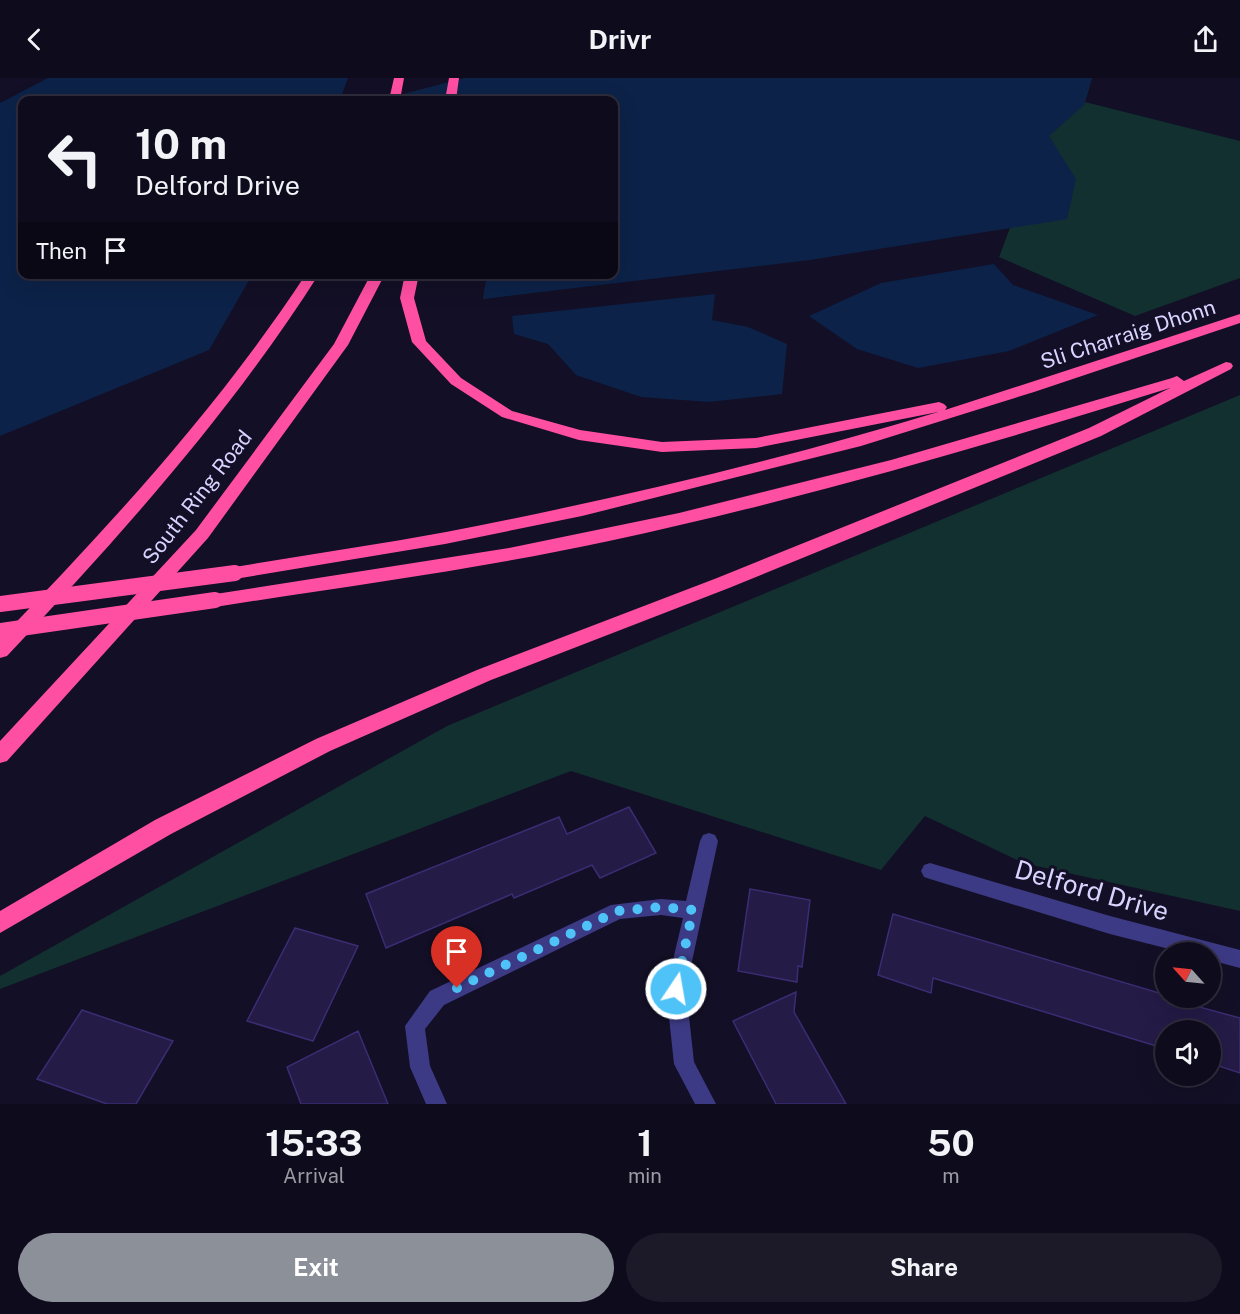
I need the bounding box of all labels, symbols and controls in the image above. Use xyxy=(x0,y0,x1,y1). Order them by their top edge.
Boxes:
icon: back xyxy=(18,23,51,56)
text: Drivr xyxy=(589,23,651,55)
icon: share xyxy=(1189,23,1222,56)
text: 10 m xyxy=(135,119,227,168)
icon: left xyxy=(36,120,114,198)
text: Delford Drive xyxy=(135,169,300,201)
icon: arrive xyxy=(99,234,132,267)
text: Then xyxy=(36,238,87,264)
street label: Sli Charraig Dhonn xyxy=(1037,294,1219,374)
street label: South Ring Road xyxy=(137,425,257,569)
street label: Delford Drive xyxy=(1011,853,1173,927)
pin xyxy=(431,926,482,988)
icon: arrive xyxy=(440,935,473,968)
north arrow xyxy=(1155,942,1221,1008)
map controls xyxy=(1155,942,1221,1086)
position arrow xyxy=(644,957,708,1021)
button: sound xyxy=(1155,1020,1221,1086)
text: 15:33 xyxy=(265,1122,363,1164)
text: 1 xyxy=(637,1122,653,1164)
text: 50 xyxy=(927,1122,975,1164)
text: Arrival xyxy=(283,1164,345,1188)
text: min xyxy=(628,1164,662,1188)
text: m xyxy=(942,1164,960,1188)
button: Exit xyxy=(18,1233,614,1302)
button: Share xyxy=(626,1233,1222,1302)

